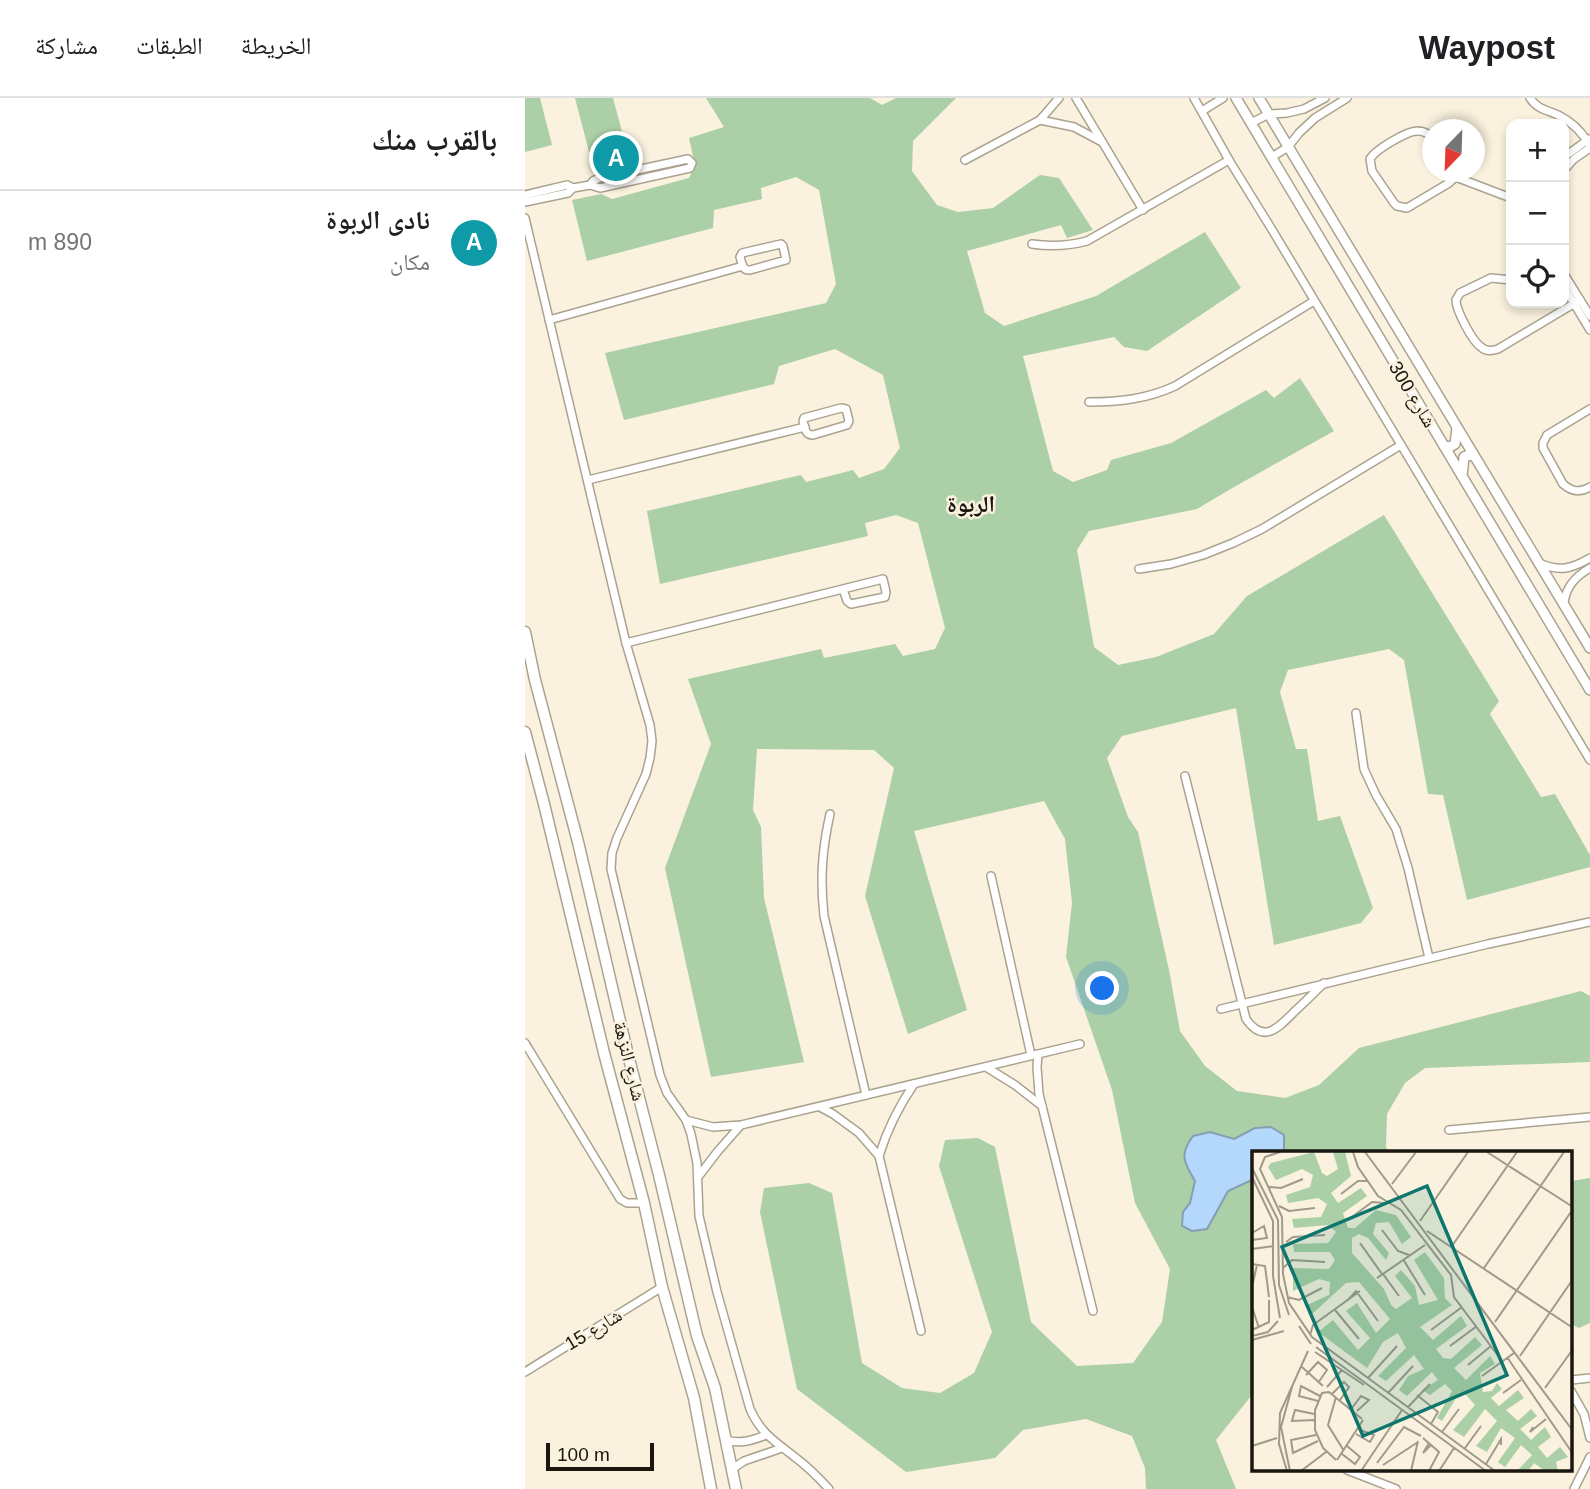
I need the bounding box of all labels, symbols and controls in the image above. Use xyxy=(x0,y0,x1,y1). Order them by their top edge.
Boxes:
text: Waypost xyxy=(1419,29,1555,66)
text: مشاركة xyxy=(35,32,98,59)
text: الطبقات xyxy=(136,32,203,59)
text: الخريطة xyxy=(241,32,311,59)
north arrow xyxy=(1422,119,1485,182)
map controls xyxy=(1506,119,1569,308)
button: + xyxy=(1506,119,1569,182)
text: بالقرب منك xyxy=(372,123,497,156)
pin: A xyxy=(593,132,639,184)
button: − xyxy=(1506,182,1569,245)
text: نادى الربوة xyxy=(326,205,430,235)
text: 890 m xyxy=(28,229,92,255)
text: A xyxy=(466,229,482,255)
button: locate xyxy=(1506,245,1569,308)
text: مكان xyxy=(390,249,430,275)
street label: شارع 300 xyxy=(1384,358,1440,432)
district label: الربوة xyxy=(947,491,995,518)
your location xyxy=(1085,971,1119,1005)
street label: شارع النزهة xyxy=(609,1019,650,1103)
inset map xyxy=(1252,1151,1573,1472)
street label: شارع 15 xyxy=(561,1304,626,1355)
scale bar xyxy=(546,1440,655,1472)
text: 100 m xyxy=(557,1444,610,1465)

